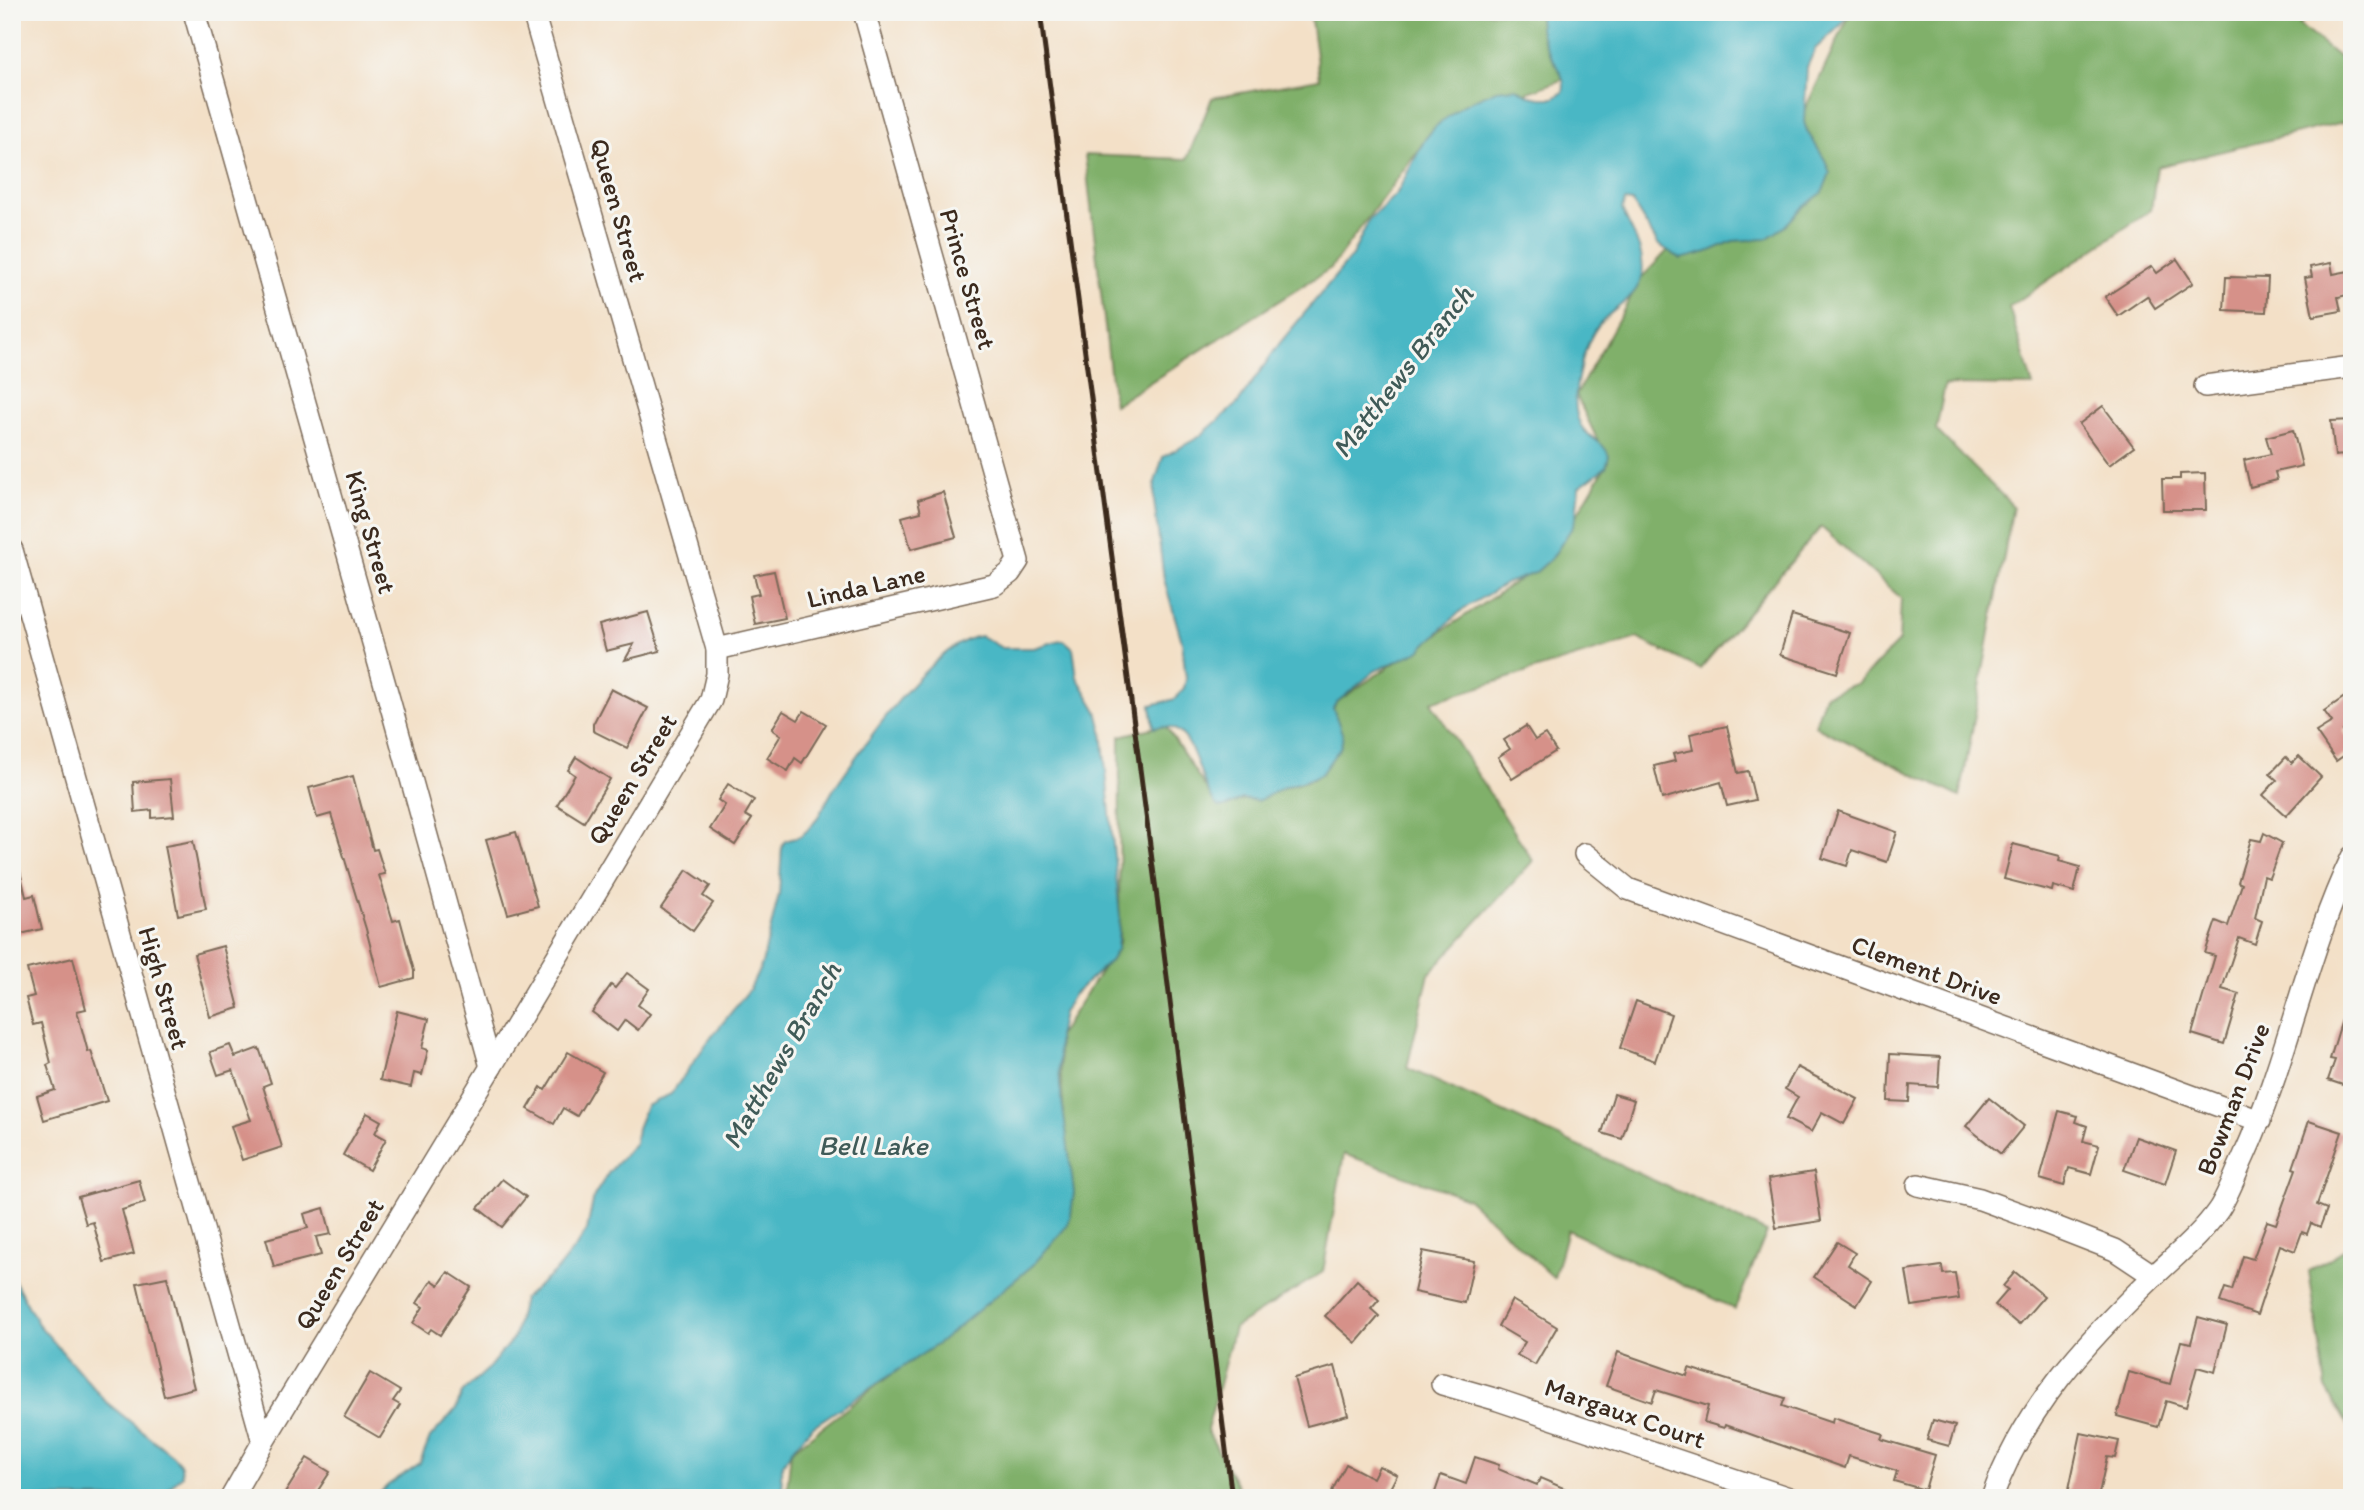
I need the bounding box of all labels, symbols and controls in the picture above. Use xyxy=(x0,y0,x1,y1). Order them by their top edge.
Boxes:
street label: Queen Street xyxy=(583,135,655,286)
street label: Prince Street xyxy=(933,205,1003,353)
water label: Matthews Branch xyxy=(1324,277,1481,464)
street label: King Street xyxy=(338,467,404,597)
street label: Linda Lane xyxy=(804,557,928,615)
street label: Queen Street xyxy=(580,707,684,851)
street label: High Street xyxy=(131,923,197,1053)
street label: Clement Drive xyxy=(1847,928,2007,1012)
water label: Matthews Branch xyxy=(714,955,849,1154)
street label: Bowman Drive xyxy=(2189,1018,2277,1180)
water label: Bell Lake xyxy=(818,1128,929,1162)
street label: Queen Street xyxy=(287,1192,391,1336)
street label: Margaux Court xyxy=(1540,1371,1710,1456)

